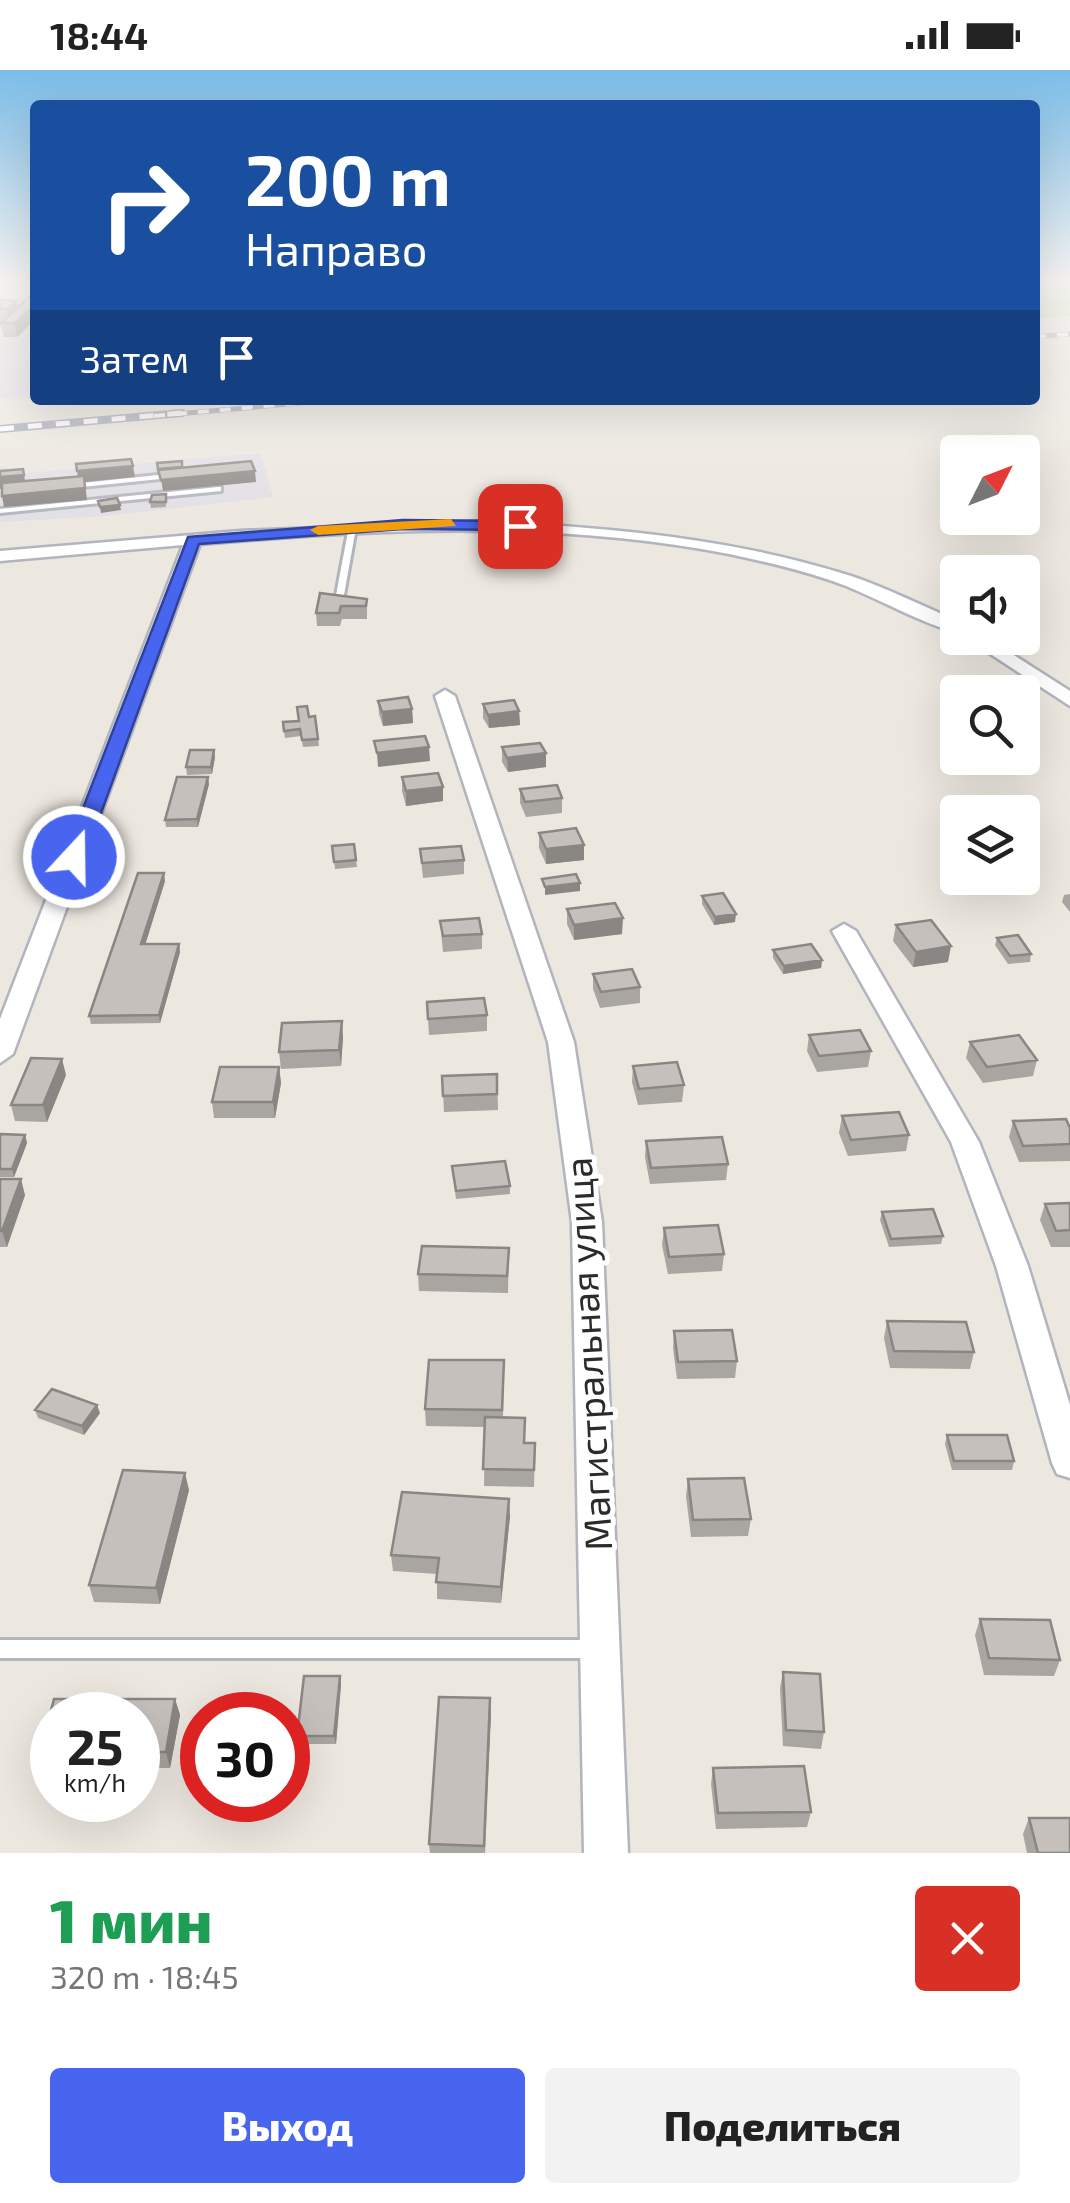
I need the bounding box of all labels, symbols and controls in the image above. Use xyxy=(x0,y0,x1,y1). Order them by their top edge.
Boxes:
text: 18:44 xyxy=(50,12,148,58)
text: 200 m xyxy=(245,136,451,220)
icon: right xyxy=(80,140,210,270)
text: Направо xyxy=(245,221,427,275)
icon: arrive xyxy=(209,330,264,385)
text: Затем xyxy=(80,335,189,381)
north arrow xyxy=(940,435,1040,535)
map controls xyxy=(940,435,1040,895)
pin xyxy=(478,484,563,569)
icon: arrive xyxy=(493,499,548,554)
button: sound xyxy=(940,555,1040,655)
button: search xyxy=(940,675,1040,775)
button: layers xyxy=(940,795,1040,895)
position arrow xyxy=(22,805,126,909)
street label: Магистральная улица xyxy=(554,1156,620,1552)
speed limit sign: 30 xyxy=(180,1692,310,1822)
text: 25 xyxy=(67,1715,123,1775)
text: km/h xyxy=(64,1767,126,1797)
text: 1 мин xyxy=(50,1883,213,1955)
button: close xyxy=(915,1886,1020,1991)
text: 320 m · 18:45 xyxy=(50,1957,239,1995)
button: Выход xyxy=(50,2068,525,2183)
button: Поделиться xyxy=(545,2068,1020,2183)

